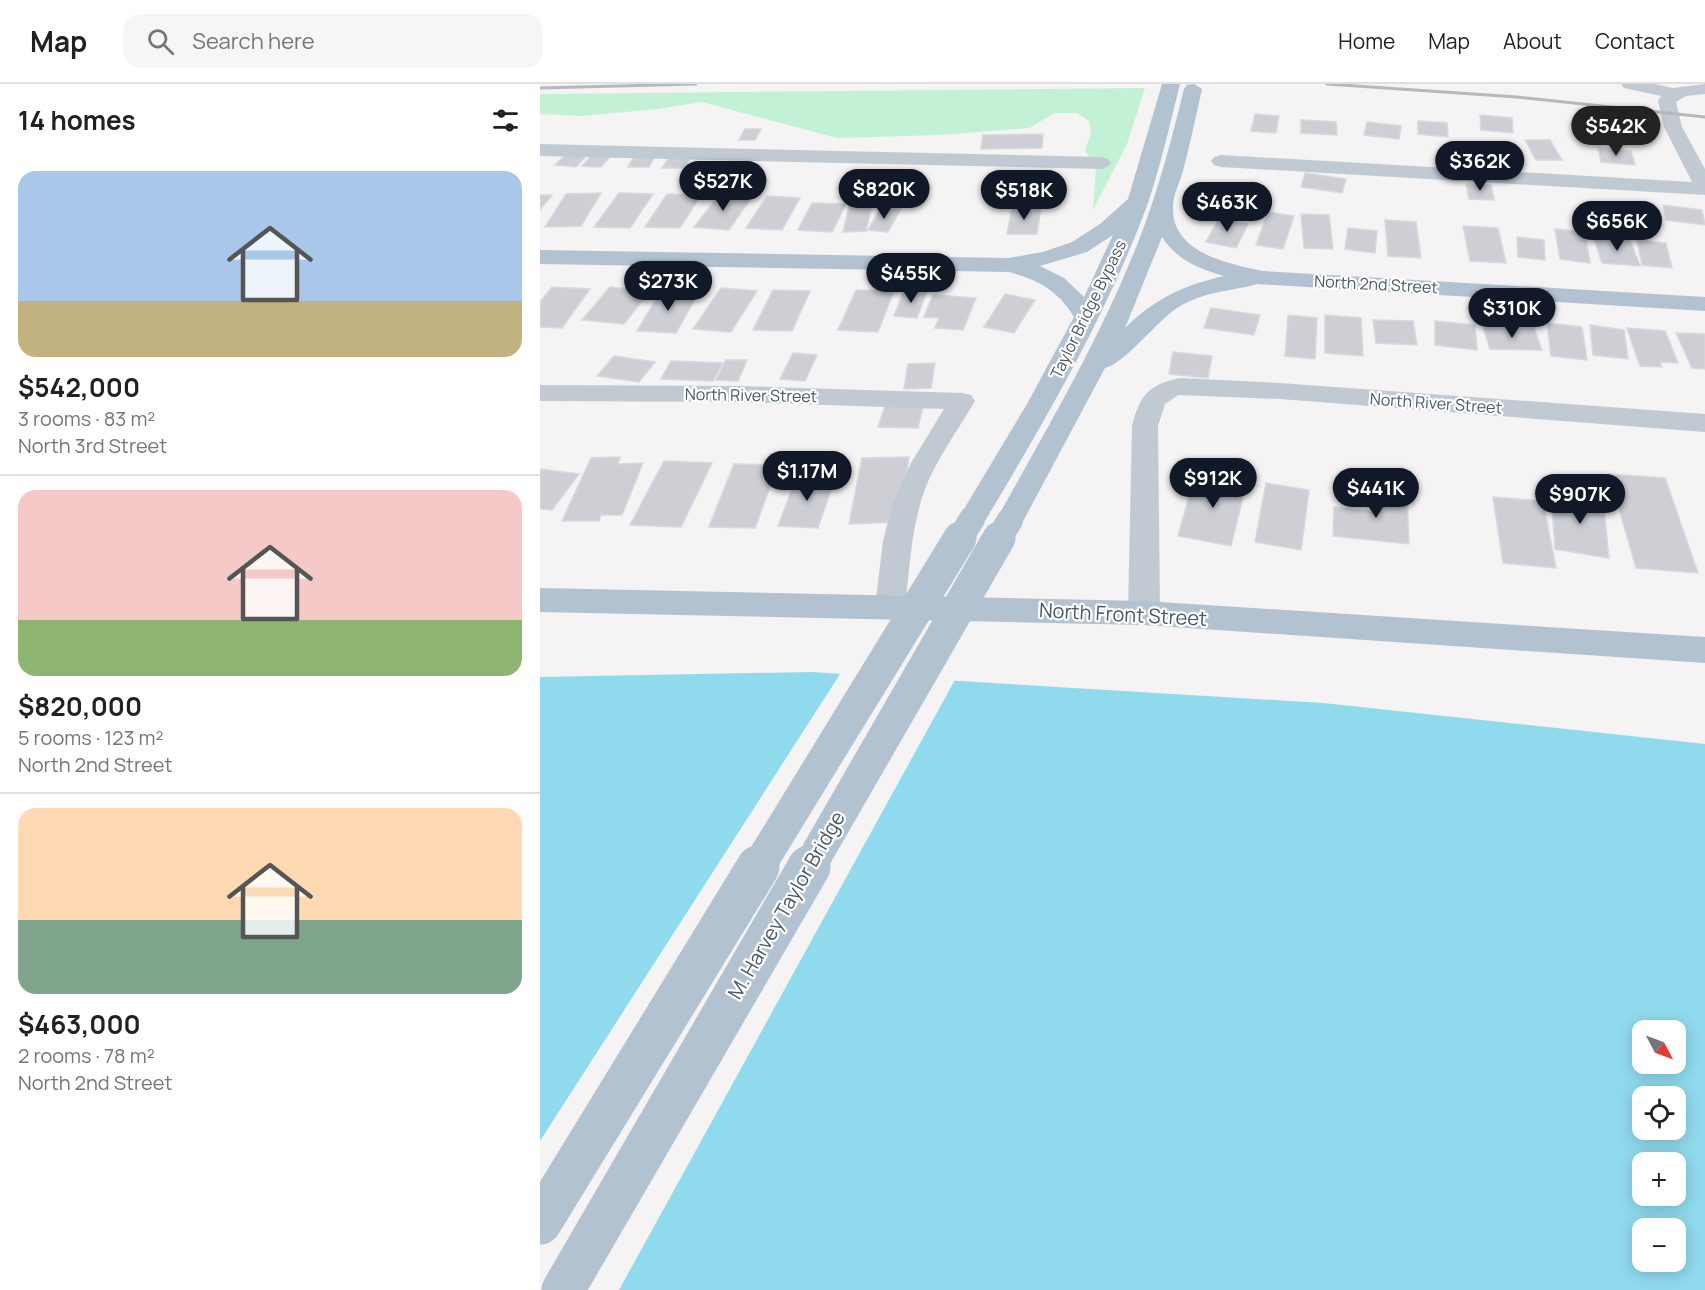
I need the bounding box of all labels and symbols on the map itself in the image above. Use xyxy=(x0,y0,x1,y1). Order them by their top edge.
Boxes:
pin: $542K xyxy=(1574,106,1658,157)
pin: $362K xyxy=(1438,141,1522,192)
pin: $527K xyxy=(681,161,765,212)
pin: $820K xyxy=(842,169,926,220)
pin: $518K xyxy=(982,170,1066,221)
pin: $463K xyxy=(1185,182,1269,233)
pin: $656K xyxy=(1575,201,1659,252)
street label: Taylor Bridge Bypass xyxy=(1045,236,1131,382)
pin: $455K xyxy=(869,253,953,304)
pin: $273K xyxy=(626,261,710,312)
street label: North 2nd Street xyxy=(1314,270,1438,298)
pin: $310K xyxy=(1470,288,1554,339)
street label: North River Street xyxy=(685,383,817,407)
street label: North River Street xyxy=(1369,387,1503,419)
pin: $1.17M xyxy=(758,451,856,502)
pin: $912K xyxy=(1171,458,1255,509)
pin: $441K xyxy=(1334,468,1418,519)
pin: $907K xyxy=(1538,474,1622,525)
street label: North Front Street xyxy=(1038,596,1208,632)
street label: M. Harvey Taylor Bridge xyxy=(721,806,851,1004)
north arrow xyxy=(1632,1020,1686,1074)

